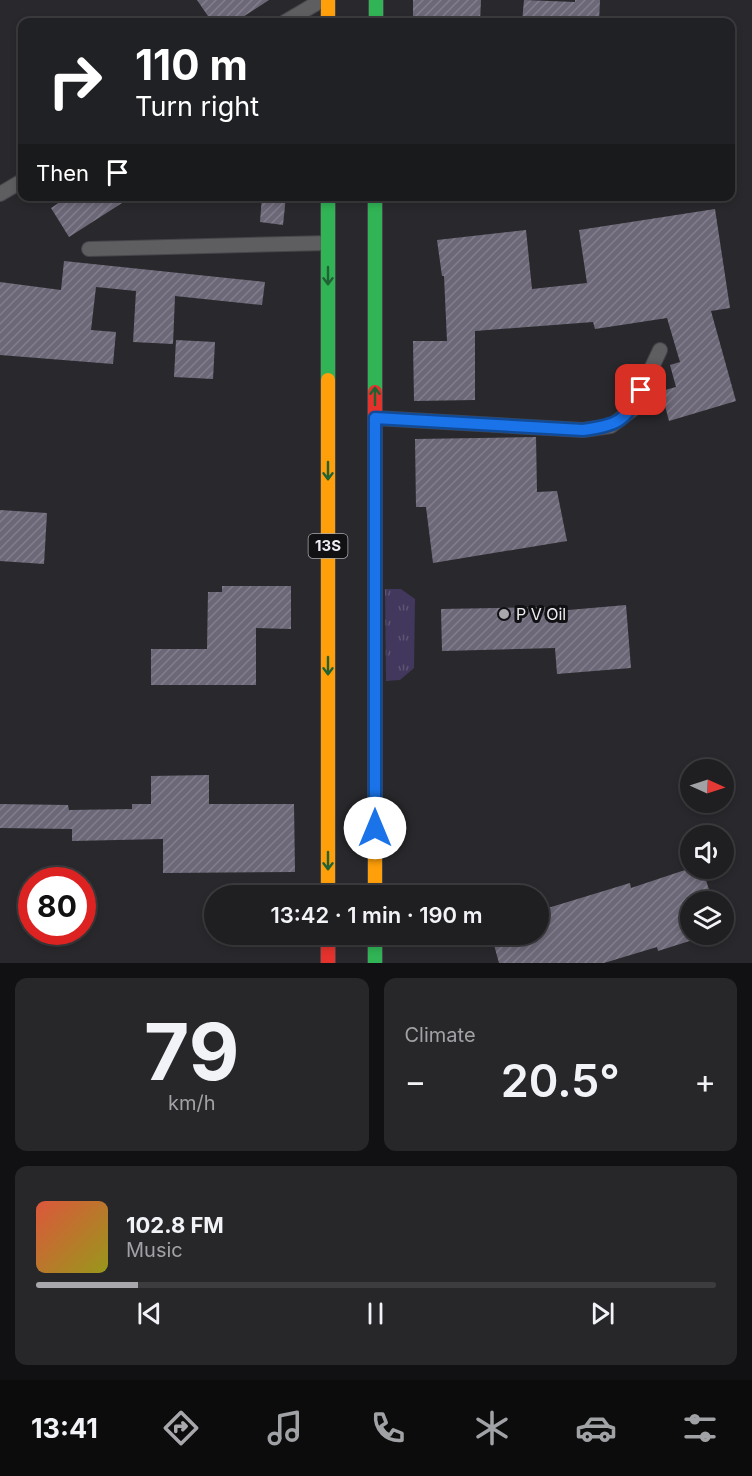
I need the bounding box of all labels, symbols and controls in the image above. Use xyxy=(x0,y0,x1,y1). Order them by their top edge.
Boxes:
text: 110 m xyxy=(135,39,248,90)
icon: right xyxy=(36,42,114,120)
text: Turn right xyxy=(135,90,259,123)
icon: arrive xyxy=(101,156,134,189)
text: Then xyxy=(36,160,89,186)
one-way arrow xyxy=(322,265,334,285)
pin xyxy=(615,364,666,415)
icon: arrive xyxy=(624,373,657,406)
one-way arrow xyxy=(369,387,381,407)
one-way arrow xyxy=(322,460,334,480)
road number: 13S xyxy=(308,534,348,558)
place label: P V Oil xyxy=(516,604,566,624)
marker: P V Oil xyxy=(497,607,511,621)
one-way arrow xyxy=(322,655,334,675)
north arrow xyxy=(680,759,734,813)
map controls xyxy=(680,759,734,945)
position arrow xyxy=(343,796,407,860)
button: sound xyxy=(680,825,734,879)
one-way arrow xyxy=(322,850,334,870)
speed limit sign: 80 xyxy=(18,867,96,945)
button: layers xyxy=(680,891,734,945)
text: 13:42 · 1 min · 190 m xyxy=(271,902,483,928)
text: 79 xyxy=(144,1004,239,1099)
text: Climate xyxy=(405,1023,476,1047)
text: 20.5° xyxy=(501,1053,620,1108)
text: − xyxy=(405,1061,426,1101)
text: + xyxy=(694,1061,716,1101)
text: km/h xyxy=(168,1091,216,1115)
text: 102.8 FM xyxy=(126,1212,224,1238)
text: Music xyxy=(126,1238,183,1262)
icon: previous xyxy=(133,1297,166,1330)
icon: pause xyxy=(359,1297,392,1330)
icon: next xyxy=(586,1297,619,1330)
icon: directions xyxy=(160,1407,202,1449)
icon: music xyxy=(264,1407,306,1449)
icon: phone xyxy=(367,1407,409,1449)
icon: climate xyxy=(471,1407,513,1449)
icon: car xyxy=(575,1407,617,1449)
icon: filters xyxy=(679,1407,721,1449)
text: 13:41 xyxy=(31,1412,98,1445)

